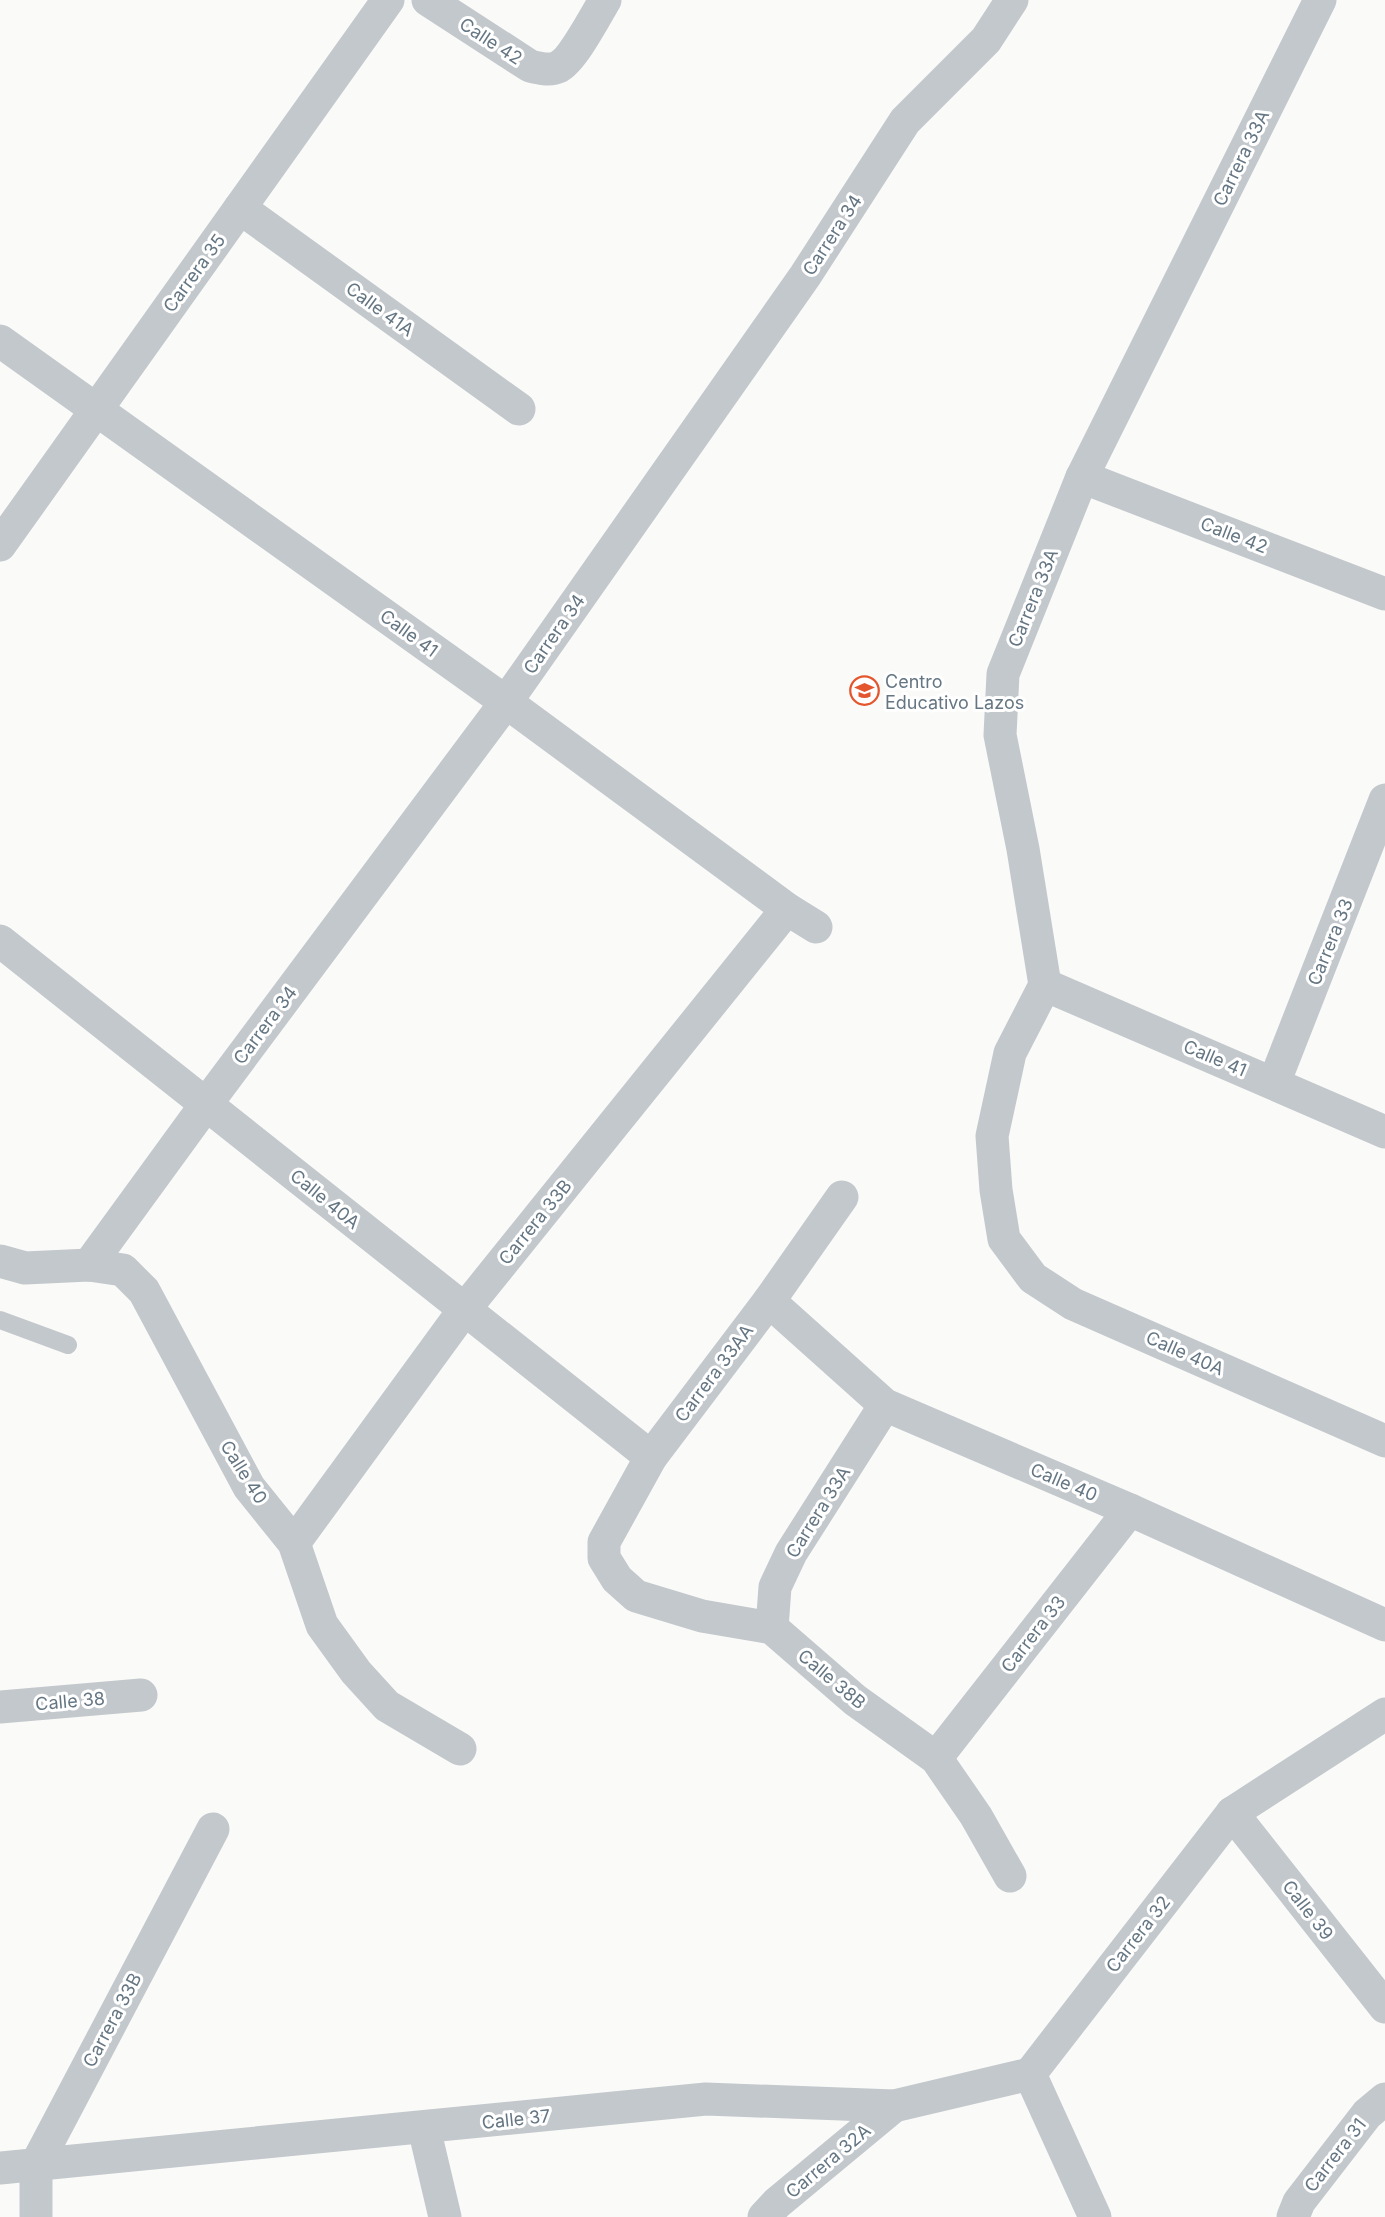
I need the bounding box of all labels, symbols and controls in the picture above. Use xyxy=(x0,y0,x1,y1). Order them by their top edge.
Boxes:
street label: Calle 42 xyxy=(456,13,526,69)
street label: Carrera 33A xyxy=(1209,107,1273,209)
street label: Carrera 34 xyxy=(798,191,866,279)
street label: Carrera 35 xyxy=(159,230,229,316)
street label: Calle 41A xyxy=(342,277,418,341)
street label: Calle 42 xyxy=(1197,513,1271,557)
street label: Carrera 33A xyxy=(1004,546,1062,650)
street label: Carrera 34 xyxy=(519,590,589,678)
street label: Calle 41 xyxy=(376,605,442,661)
place label: Centro Educativo Lazos xyxy=(885,671,1024,713)
school or university icon: Centro Educativo Lazos xyxy=(848,675,880,707)
street label: Carrera 33 xyxy=(1303,896,1357,988)
street label: Carrera 34 xyxy=(229,982,301,1068)
street label: Calle 41 xyxy=(1180,1035,1250,1081)
street label: Calle 40A xyxy=(286,1165,364,1233)
street label: Carrera 33B xyxy=(494,1175,576,1269)
street label: Carrera 33AA xyxy=(671,1320,757,1426)
street label: Calle 40A xyxy=(1143,1327,1227,1379)
street label: Calle 40 xyxy=(216,1437,272,1507)
street label: Calle 40 xyxy=(1027,1459,1101,1505)
street label: Carrera 33A xyxy=(782,1462,854,1562)
street label: Carrera 33 xyxy=(997,1591,1069,1677)
street label: Calle 38B xyxy=(794,1645,870,1713)
street label: Calle 38 xyxy=(34,1687,106,1715)
street label: Calle 39 xyxy=(1278,1876,1338,1944)
street label: Carrera 32 xyxy=(1102,1892,1174,1976)
street label: Carrera 33B xyxy=(78,1969,146,2071)
street label: Calle 37 xyxy=(481,2105,551,2133)
street label: Carrera 31 xyxy=(1300,2114,1370,2196)
street label: Carrera 32A xyxy=(782,2120,874,2202)

